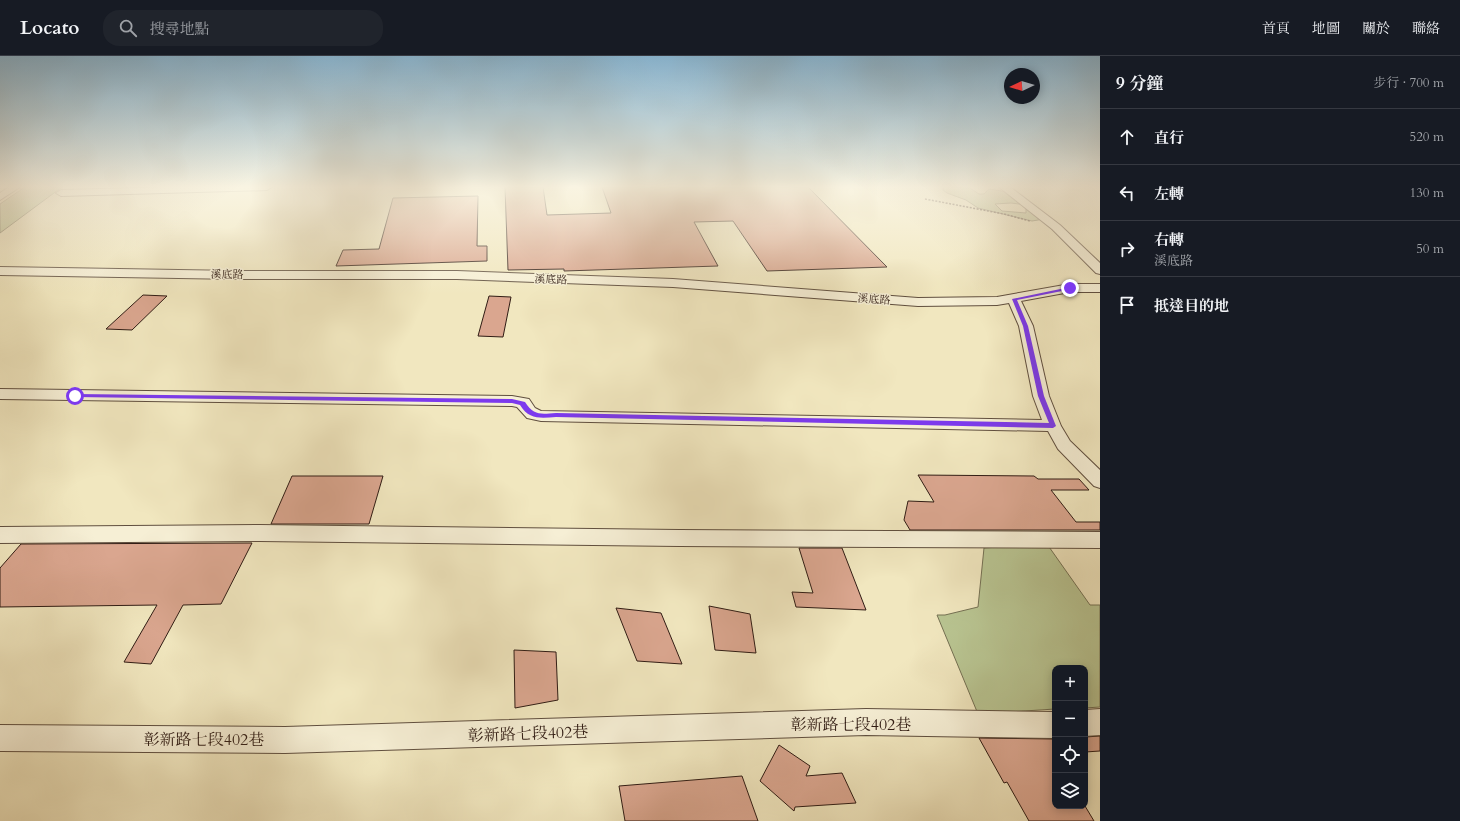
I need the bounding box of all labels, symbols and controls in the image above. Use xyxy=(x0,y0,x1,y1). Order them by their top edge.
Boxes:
search box xyxy=(103,10,383,46)
text: Locato xyxy=(20,15,79,41)
icon: search xyxy=(117,17,139,39)
text: 搜尋地點 xyxy=(149,19,209,39)
text: 首頁 xyxy=(1262,19,1290,38)
text: 地圖 xyxy=(1312,19,1340,38)
text: 關於 xyxy=(1362,19,1390,38)
text: 聯絡 xyxy=(1412,19,1440,38)
north arrow xyxy=(1004,68,1040,104)
text: 9 分鐘 xyxy=(1116,72,1163,95)
text: 步行 · 700 m xyxy=(1373,74,1444,92)
icon: ahead xyxy=(1116,126,1138,148)
text: 直行 xyxy=(1154,128,1184,148)
text: 520 m xyxy=(1410,128,1444,146)
icon: left xyxy=(1116,182,1138,204)
text: 左轉 xyxy=(1154,184,1184,204)
text: 130 m xyxy=(1410,184,1444,202)
text: 右轉 xyxy=(1154,230,1184,250)
icon: right xyxy=(1116,238,1138,260)
text: 50 m xyxy=(1416,240,1444,258)
text: 溪底路 xyxy=(1154,252,1193,270)
street label: 溪底路 xyxy=(210,267,244,282)
street label: 溪底路 xyxy=(534,271,568,288)
route end xyxy=(1061,279,1079,297)
street label: 溪底路 xyxy=(857,291,891,308)
icon: arrive xyxy=(1116,294,1138,316)
text: 抵達目的地 xyxy=(1154,296,1229,316)
route start xyxy=(66,387,84,405)
map controls xyxy=(1052,665,1088,809)
button: + xyxy=(1052,665,1088,701)
button: − xyxy=(1052,701,1088,737)
street label: 彰新路七段402巷 xyxy=(791,714,911,736)
street label: 彰新路七段402巷 xyxy=(467,721,589,747)
street label: 彰新路七段402巷 xyxy=(144,729,264,751)
button: locate xyxy=(1052,737,1088,773)
button: layers xyxy=(1052,773,1088,809)

